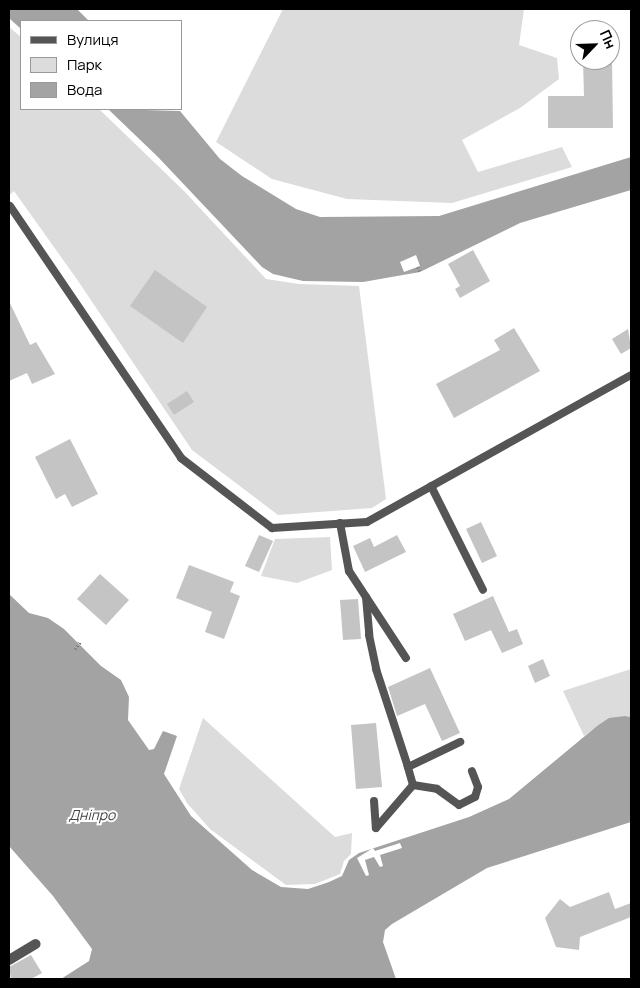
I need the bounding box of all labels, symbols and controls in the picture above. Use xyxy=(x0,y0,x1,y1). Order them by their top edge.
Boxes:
legend xyxy=(20,20,182,110)
north arrow xyxy=(570,20,620,70)
text: Пн xyxy=(596,27,621,52)
text: Вулиця xyxy=(67,29,119,50)
text: Парк xyxy=(67,54,102,75)
text: Вода xyxy=(67,79,102,100)
water label: Дніпро xyxy=(69,807,115,823)

